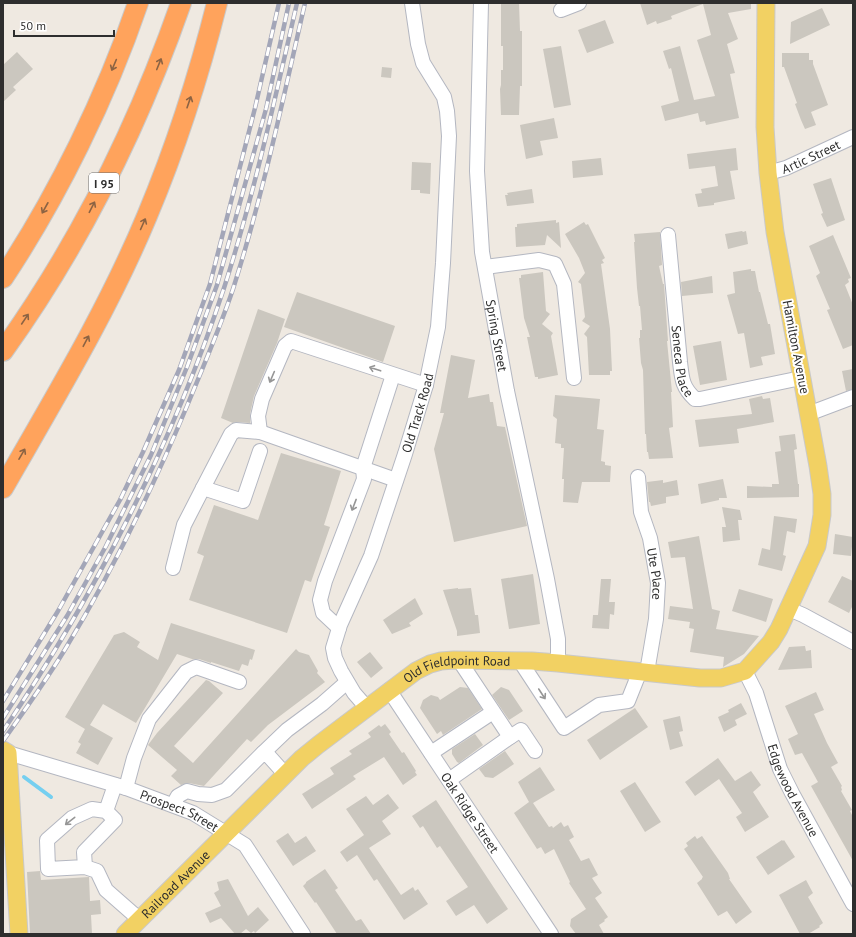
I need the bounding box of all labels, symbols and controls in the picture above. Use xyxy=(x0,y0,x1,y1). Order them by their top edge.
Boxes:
scale bar xyxy=(14,12,114,38)
text: 50 m xyxy=(20,18,46,33)
one-way arrow xyxy=(109,59,117,71)
one-way arrow xyxy=(155,59,163,71)
one-way arrow xyxy=(185,97,193,109)
street label: Artic Street xyxy=(780,135,843,177)
road number: I 95 xyxy=(89,173,119,193)
one-way arrow xyxy=(41,202,49,214)
one-way arrow xyxy=(89,202,96,214)
one-way arrow xyxy=(140,219,148,231)
street label: Spring Street xyxy=(482,298,512,373)
street label: Hamilton Avenue xyxy=(779,299,813,395)
one-way arrow xyxy=(21,314,29,325)
street label: Seneca Place xyxy=(668,324,698,400)
one-way arrow xyxy=(83,335,90,347)
one-way arrow xyxy=(369,365,382,372)
one-way arrow xyxy=(267,371,275,383)
street label: Old Track Road xyxy=(397,372,437,455)
one-way arrow xyxy=(19,448,27,460)
one-way arrow xyxy=(350,499,358,511)
street label: Ute Place xyxy=(643,546,667,600)
street label: Old Fieldpoint Road xyxy=(399,651,510,687)
one-way arrow xyxy=(538,688,546,699)
street label: Edgewood Avenue xyxy=(764,742,823,840)
street label: Oak Ridge Street xyxy=(437,769,503,856)
street label: Prospect Street xyxy=(138,786,222,835)
one-way arrow xyxy=(64,817,75,825)
street label: Railroad Avenue xyxy=(137,846,213,922)

